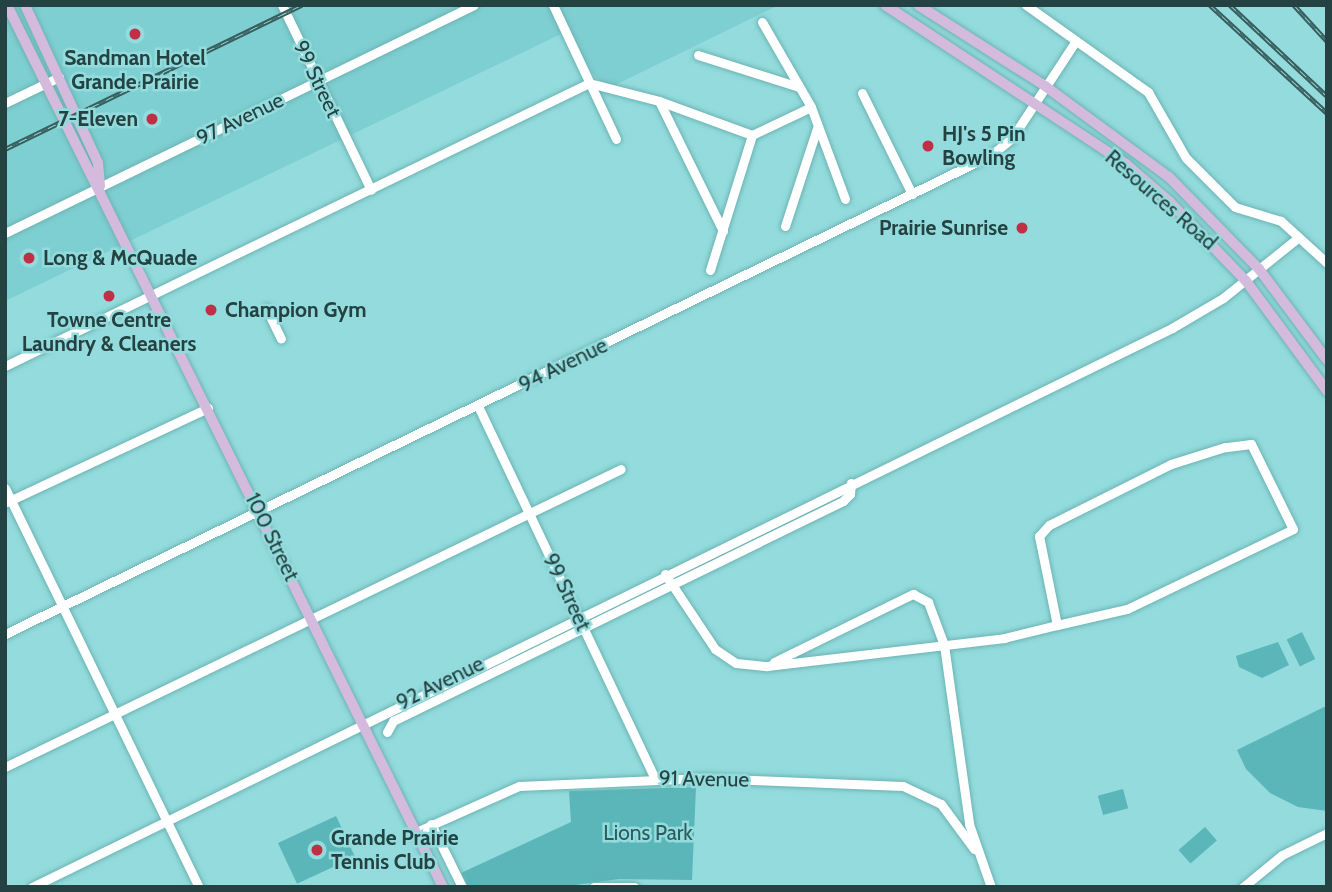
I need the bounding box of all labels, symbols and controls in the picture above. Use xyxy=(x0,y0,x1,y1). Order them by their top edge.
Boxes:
marker: Sandman Hotel Grande Prairie xyxy=(127,26,143,42)
street label: 99 Street xyxy=(288,36,346,122)
place label: Sandman Hotel Grande Prairie xyxy=(64,45,206,95)
street label: 97 Avenue xyxy=(192,87,288,151)
place label: 7-Eleven xyxy=(58,106,138,132)
marker: 7-Eleven xyxy=(144,111,160,127)
place label: HJ's 5 Pin Bowling xyxy=(942,121,1026,171)
marker: HJ's 5 Pin Bowling xyxy=(920,138,936,154)
street label: Resources Road xyxy=(1100,145,1222,255)
place label: Prairie Sunrise xyxy=(879,215,1008,241)
marker: Prairie Sunrise xyxy=(1014,220,1030,236)
place label: Long & McQuade xyxy=(43,245,197,271)
marker: Long & McQuade xyxy=(21,250,37,266)
marker: Towne Centre Laundry & Cleaners xyxy=(101,288,117,304)
place label: Champion Gym xyxy=(225,297,367,323)
marker: Champion Gym xyxy=(203,302,219,318)
place label: Towne Centre Laundry & Cleaners xyxy=(22,307,196,357)
street label: 94 Avenue xyxy=(515,333,611,397)
street label: 100 Street xyxy=(240,489,304,585)
street label: 99 Street xyxy=(538,549,596,635)
street label: 92 Avenue xyxy=(392,651,488,715)
street label: 91 Avenue xyxy=(659,766,749,792)
park label: Lions Park xyxy=(603,820,693,846)
place label: Grande Prairie Tennis Club xyxy=(331,825,459,875)
marker: Grande Prairie Tennis Club xyxy=(309,842,325,858)

